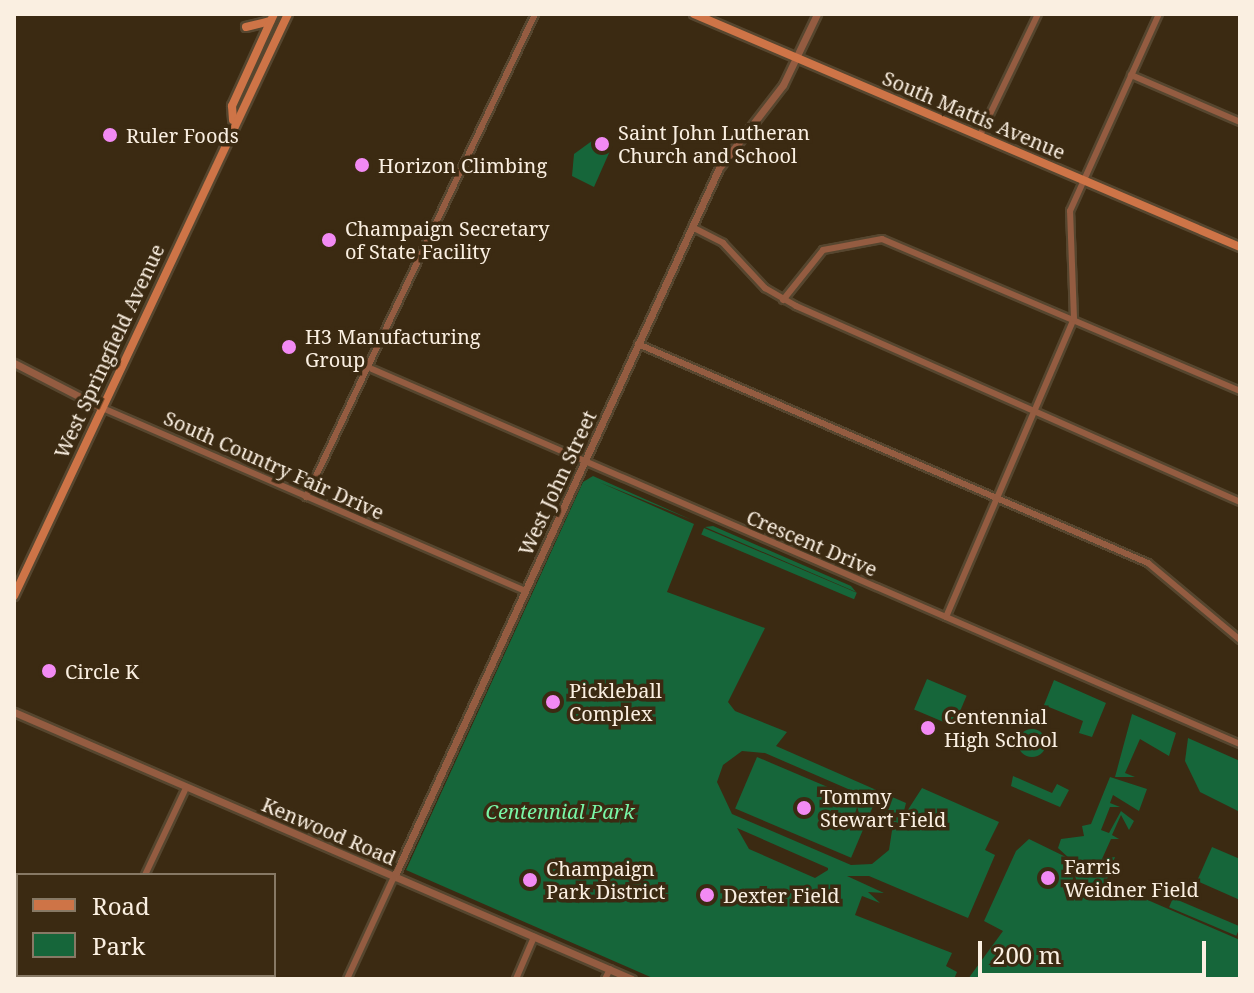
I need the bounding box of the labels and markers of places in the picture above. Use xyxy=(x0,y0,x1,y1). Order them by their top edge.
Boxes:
place label: Saint John Lutheran Church and School xyxy=(618,120,810,167)
place label: Ruler Foods xyxy=(126,123,239,147)
marker: Ruler Foods xyxy=(101,126,119,144)
marker: Saint John Lutheran Church and School xyxy=(593,135,611,153)
place label: Horizon Climbing xyxy=(378,153,547,177)
marker: Horizon Climbing xyxy=(353,156,371,174)
place label: Champaign Secretary of State Facility xyxy=(345,216,549,263)
marker: Champaign Secretary of State Facility xyxy=(320,231,338,249)
place label: H3 Manufacturing Group xyxy=(305,324,481,371)
marker: H3 Manufacturing Group xyxy=(280,338,298,356)
place label: Circle K xyxy=(65,659,139,683)
marker: Circle K xyxy=(40,662,58,680)
place label: Pickleball Complex xyxy=(569,678,662,725)
marker: Pickleball Complex xyxy=(544,693,562,711)
place label: Centennial High School xyxy=(944,704,1058,751)
marker: Centennial High School xyxy=(919,719,937,737)
place label: Tommy Stewart Field xyxy=(820,784,946,831)
marker: Tommy Stewart Field xyxy=(795,799,813,817)
place label: Farris Weidner Field xyxy=(1064,854,1199,901)
place label: Champaign Park District xyxy=(546,856,665,903)
marker: Farris Weidner Field xyxy=(1039,869,1057,887)
marker: Champaign Park District xyxy=(521,871,539,889)
place label: Dexter Field xyxy=(723,883,840,907)
marker: Dexter Field xyxy=(698,886,716,904)

